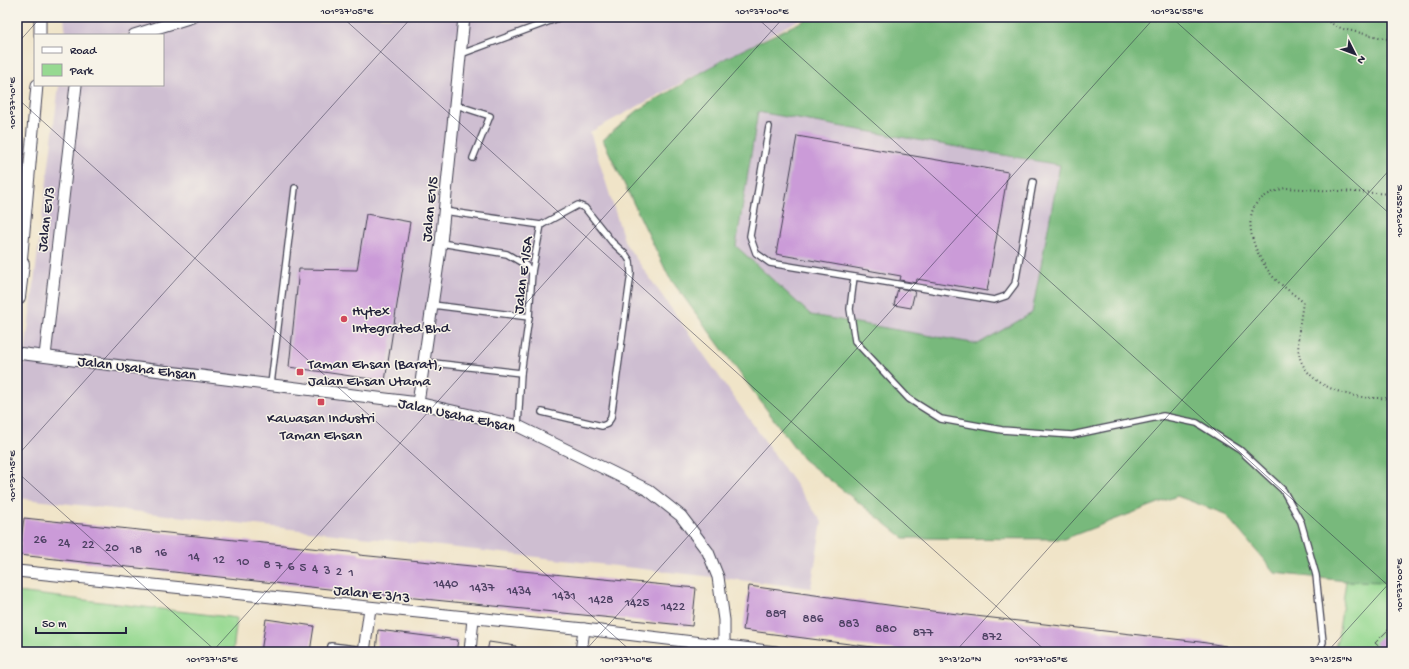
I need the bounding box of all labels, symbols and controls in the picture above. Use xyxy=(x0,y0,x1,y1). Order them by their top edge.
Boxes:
text: 101°37'05"E xyxy=(320,6,374,18)
text: 101°37'00"E xyxy=(735,6,789,18)
text: 101°36'55"E xyxy=(1150,6,1204,18)
legend xyxy=(34,34,164,86)
north arrow xyxy=(1335,34,1375,74)
text: Road xyxy=(70,45,97,59)
text: N xyxy=(1354,53,1368,66)
text: Park xyxy=(69,65,95,79)
text: 101°37'10"E xyxy=(7,77,19,130)
street label: Jalan E1/5 xyxy=(419,176,443,243)
text: 101°36'55"E xyxy=(1394,184,1406,238)
street label: Jalan E1/3 xyxy=(34,185,60,253)
street label: Jalan E 1/5A xyxy=(510,234,538,315)
place label: Hytex Integrated Bhd xyxy=(352,303,451,338)
marker: Hytex Integrated Bhd xyxy=(339,314,349,324)
street label: Jalan Usaha Ehsan xyxy=(76,353,197,385)
place label: Taman Ehsan (Barat), Jalan Ehsan Utama xyxy=(307,356,443,391)
marker: Taman Ehsan (Barat), Jalan Ehsan Utama xyxy=(295,367,305,377)
street label: Jalan Usaha Ehsan xyxy=(396,395,517,437)
marker: Kawasan Industri Taman Ehsan xyxy=(316,397,326,407)
place label: Kawasan Industri Taman Ehsan xyxy=(267,410,375,445)
text: 101°37'15"E xyxy=(7,450,19,502)
house number: 26 xyxy=(34,533,47,548)
house number: 24 xyxy=(58,536,70,551)
house number: 22 xyxy=(82,538,95,553)
house number: 20 xyxy=(105,541,119,556)
house number: 18 xyxy=(129,543,142,558)
house number: 16 xyxy=(154,546,167,561)
house number: 14 xyxy=(187,550,200,565)
house number: 12 xyxy=(212,553,225,568)
house number: 10 xyxy=(236,555,250,570)
house number: 8 xyxy=(263,558,271,573)
text: 101°37'00"E xyxy=(1394,558,1406,612)
house number: 7 xyxy=(275,559,284,574)
house number: 6 xyxy=(288,560,295,575)
house number: 5 xyxy=(300,561,307,576)
house number: 4 xyxy=(312,562,318,577)
house number: 3 xyxy=(323,564,331,579)
house number: 2 xyxy=(336,565,343,580)
house number: 1 xyxy=(347,566,354,581)
house number: 1440 xyxy=(433,577,459,592)
house number: 1437 xyxy=(469,581,496,596)
street label: Jalan E 3/13 xyxy=(333,582,411,608)
house number: 1434 xyxy=(506,584,531,599)
house number: 1431 xyxy=(551,589,576,604)
house number: 1428 xyxy=(588,593,613,608)
house number: 1425 xyxy=(624,596,649,611)
house number: 1422 xyxy=(660,600,686,615)
house number: 889 xyxy=(766,607,787,622)
scale bar xyxy=(36,609,126,635)
house number: 886 xyxy=(803,612,824,627)
house number: 883 xyxy=(839,617,860,632)
text: 50 m xyxy=(42,618,67,632)
house number: 880 xyxy=(875,622,897,637)
house number: 877 xyxy=(913,626,935,641)
house number: 872 xyxy=(982,630,1003,645)
text: 101°37'15"E xyxy=(186,654,238,666)
text: 101°37'10"E xyxy=(599,654,652,666)
text: 3°13'20"N xyxy=(938,654,982,666)
text: 101°37'05"E xyxy=(1014,654,1068,666)
text: 3°13'25"N xyxy=(1309,654,1353,666)

